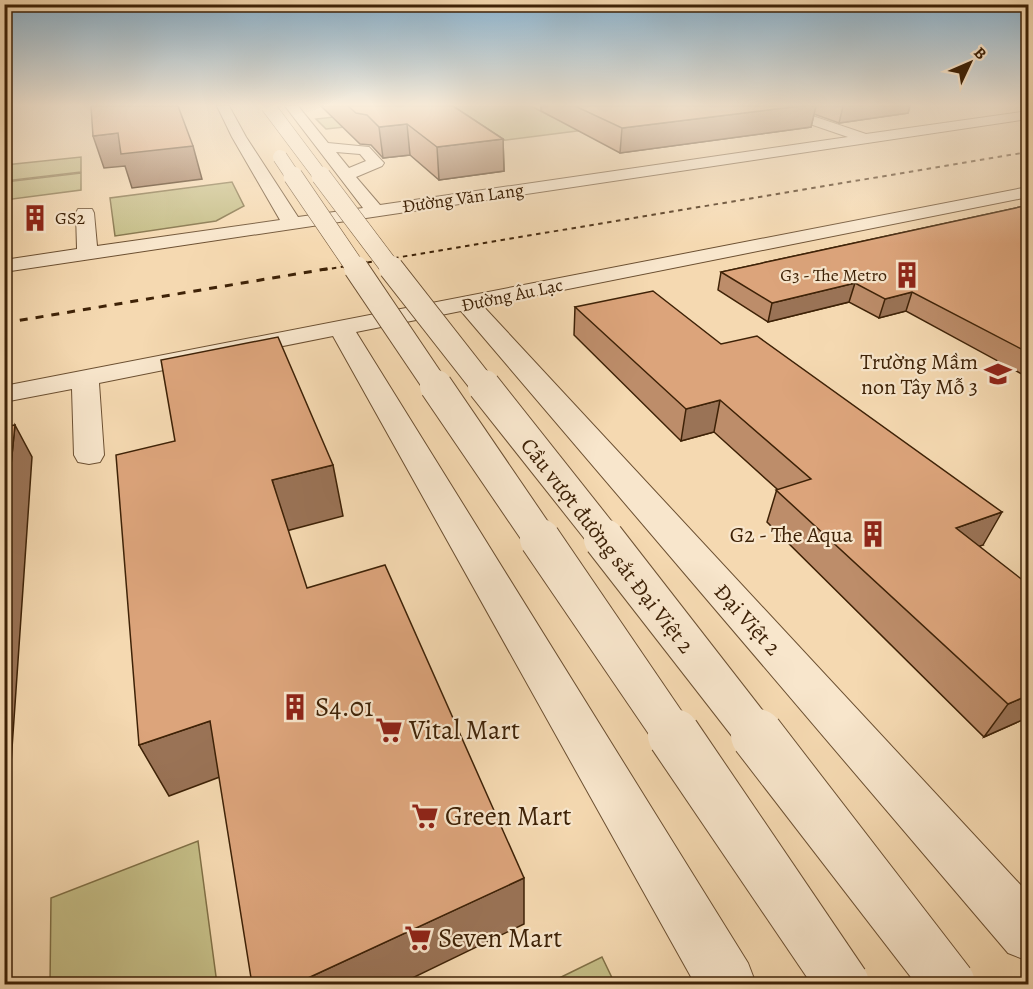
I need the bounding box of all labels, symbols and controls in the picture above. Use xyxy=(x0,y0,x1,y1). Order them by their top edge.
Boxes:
north arrow xyxy=(940,33,1000,93)
text: B xyxy=(969,42,991,65)
street label: Đường Văn Lang xyxy=(401,178,525,218)
building icon: GS2 xyxy=(20,203,50,233)
place label: GS2 xyxy=(55,206,86,230)
building icon: G3 - The Metro xyxy=(892,260,922,290)
place label: G3 - The Metro xyxy=(780,263,887,287)
street label: Đường Âu Lạc xyxy=(459,273,565,317)
place label: Trường Mầm non Tây Mỗ 3 xyxy=(860,347,978,402)
school or university icon: Trường Mầm non Tây Mỗ 3 xyxy=(983,359,1013,389)
street label: Cầu vượt đường sắt Đại Việt 2 xyxy=(514,432,701,660)
building icon: G2 - The Aqua xyxy=(858,519,888,549)
place label: G2 - The Aqua xyxy=(730,520,854,550)
street label: Đại Việt 2 xyxy=(707,577,788,662)
place label: S4.01 xyxy=(315,689,373,725)
building icon: S4.01 xyxy=(280,692,310,722)
place label: Vital Mart xyxy=(408,712,520,748)
supermarket icon: Vital Mart xyxy=(374,715,404,745)
place label: Green Mart xyxy=(445,798,571,834)
supermarket icon: Green Mart xyxy=(410,801,440,831)
place label: Seven Mart xyxy=(438,920,562,956)
supermarket icon: Seven Mart xyxy=(403,923,433,953)

